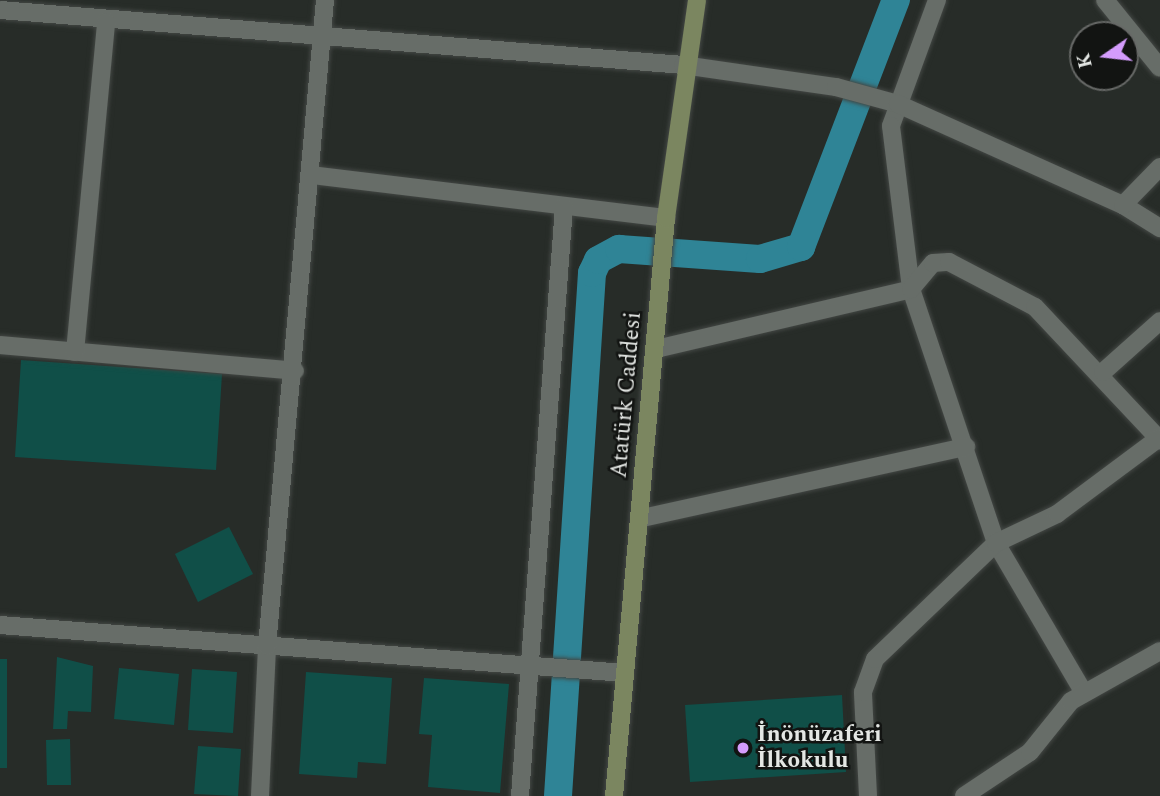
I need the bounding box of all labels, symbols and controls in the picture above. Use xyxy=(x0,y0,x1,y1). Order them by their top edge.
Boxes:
north arrow xyxy=(1069,21,1139,91)
text: K xyxy=(1069,50,1101,71)
street label: Atatürk Caddesi xyxy=(606,311,648,479)
place label: İnönüzaferi İlkokulu xyxy=(757,721,882,775)
marker: İnönüzaferi İlkokulu xyxy=(735,740,751,756)

